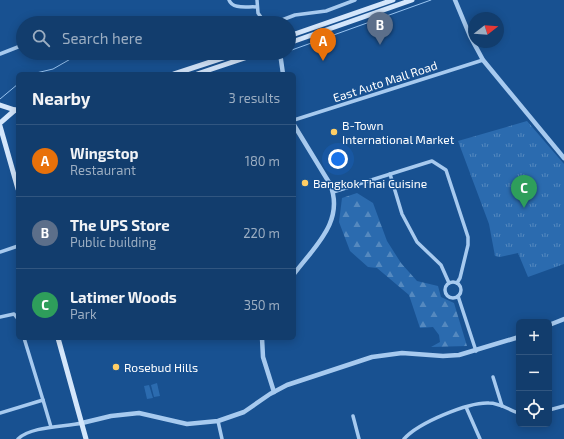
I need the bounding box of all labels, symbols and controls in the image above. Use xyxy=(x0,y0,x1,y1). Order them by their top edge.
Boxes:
pin: B xyxy=(367,12,393,45)
north arrow xyxy=(468,12,504,48)
search box xyxy=(16,16,296,60)
icon: search xyxy=(30,27,52,49)
pin: A xyxy=(310,28,336,61)
text: Search here xyxy=(62,29,143,47)
street label: East Auto Mall Road xyxy=(331,58,439,104)
text: Nearby xyxy=(32,88,90,108)
text: 3 results xyxy=(229,90,280,106)
place label: B-Town International Market xyxy=(342,118,455,146)
marker: B-Town International Market xyxy=(329,127,339,137)
text: Wingstop xyxy=(70,144,138,162)
your location xyxy=(328,149,348,169)
text: A xyxy=(41,153,49,169)
text: 180 m xyxy=(245,153,280,169)
text: Restaurant xyxy=(70,162,136,178)
pin: C xyxy=(511,175,537,208)
place label: Bangkok Thai Cuisine xyxy=(313,176,427,190)
marker: Bangkok Thai Cuisine xyxy=(300,178,310,188)
text: The UPS Store xyxy=(70,216,170,234)
text: B xyxy=(41,225,49,241)
text: 220 m xyxy=(243,225,280,241)
text: Public building xyxy=(70,234,156,250)
text: Latimer Woods xyxy=(70,288,177,306)
text: C xyxy=(41,297,49,313)
text: 350 m xyxy=(244,297,280,313)
text: Park xyxy=(70,306,97,322)
map controls xyxy=(516,319,552,427)
button: + xyxy=(516,319,552,355)
button: − xyxy=(516,355,552,391)
place label: Rosebud Hills xyxy=(124,360,198,374)
marker: Rosebud Hills xyxy=(111,362,121,372)
button: locate xyxy=(516,391,552,427)

